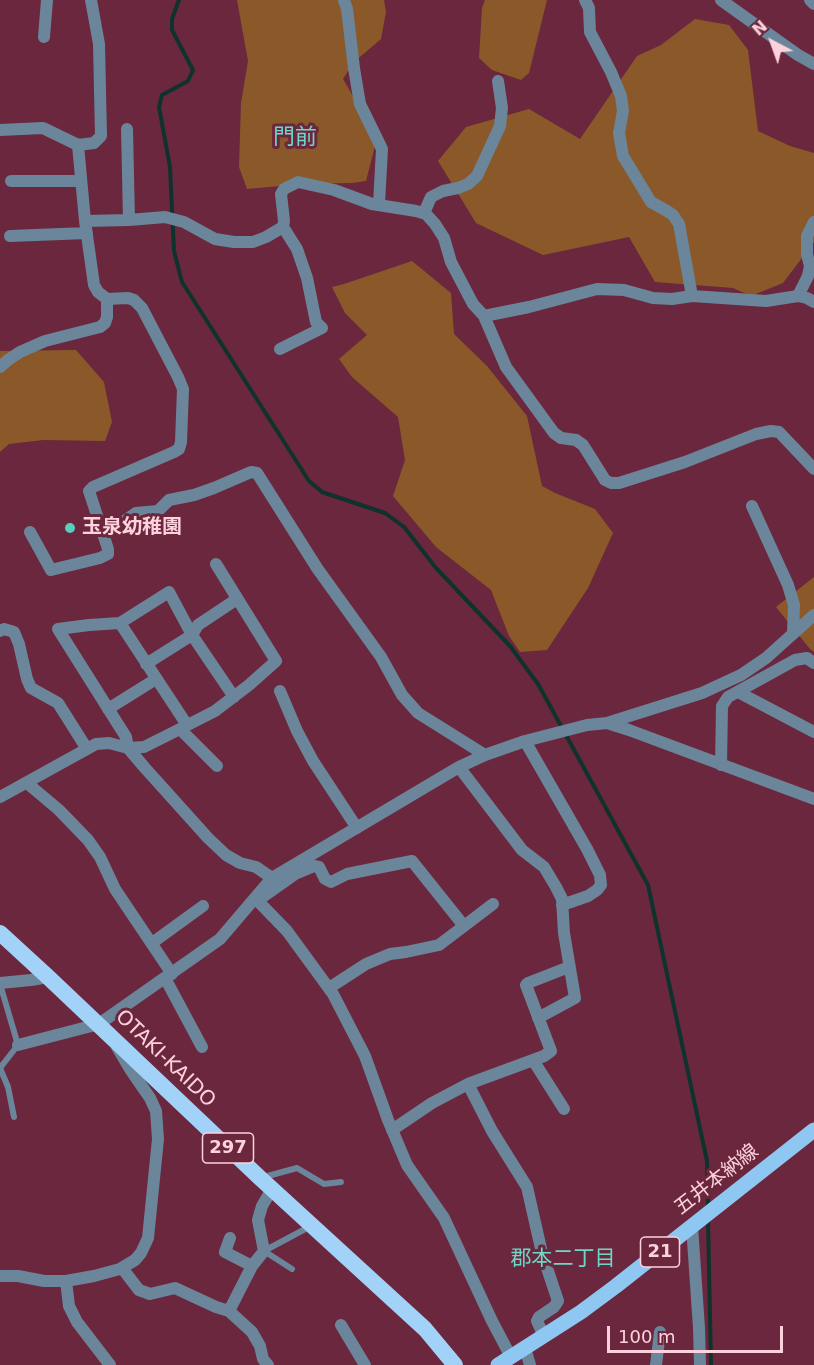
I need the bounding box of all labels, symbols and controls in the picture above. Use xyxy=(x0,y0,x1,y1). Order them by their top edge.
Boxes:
north arrow xyxy=(742,12,802,72)
text: N xyxy=(749,16,771,40)
district label: 門前 xyxy=(273,125,317,151)
place label: 玉泉幼稚園 xyxy=(82,516,182,540)
marker: 玉泉幼稚園 xyxy=(63,521,77,535)
street label: OTAKI-KAIDO xyxy=(110,1005,220,1113)
road number: 297 xyxy=(202,1133,254,1163)
street label: 五井本納線 xyxy=(670,1140,764,1220)
road number: 21 xyxy=(640,1237,680,1267)
district label: 郡本二丁目 xyxy=(511,1247,615,1273)
scale bar xyxy=(610,1314,786,1352)
text: 100 m xyxy=(618,1326,676,1347)

